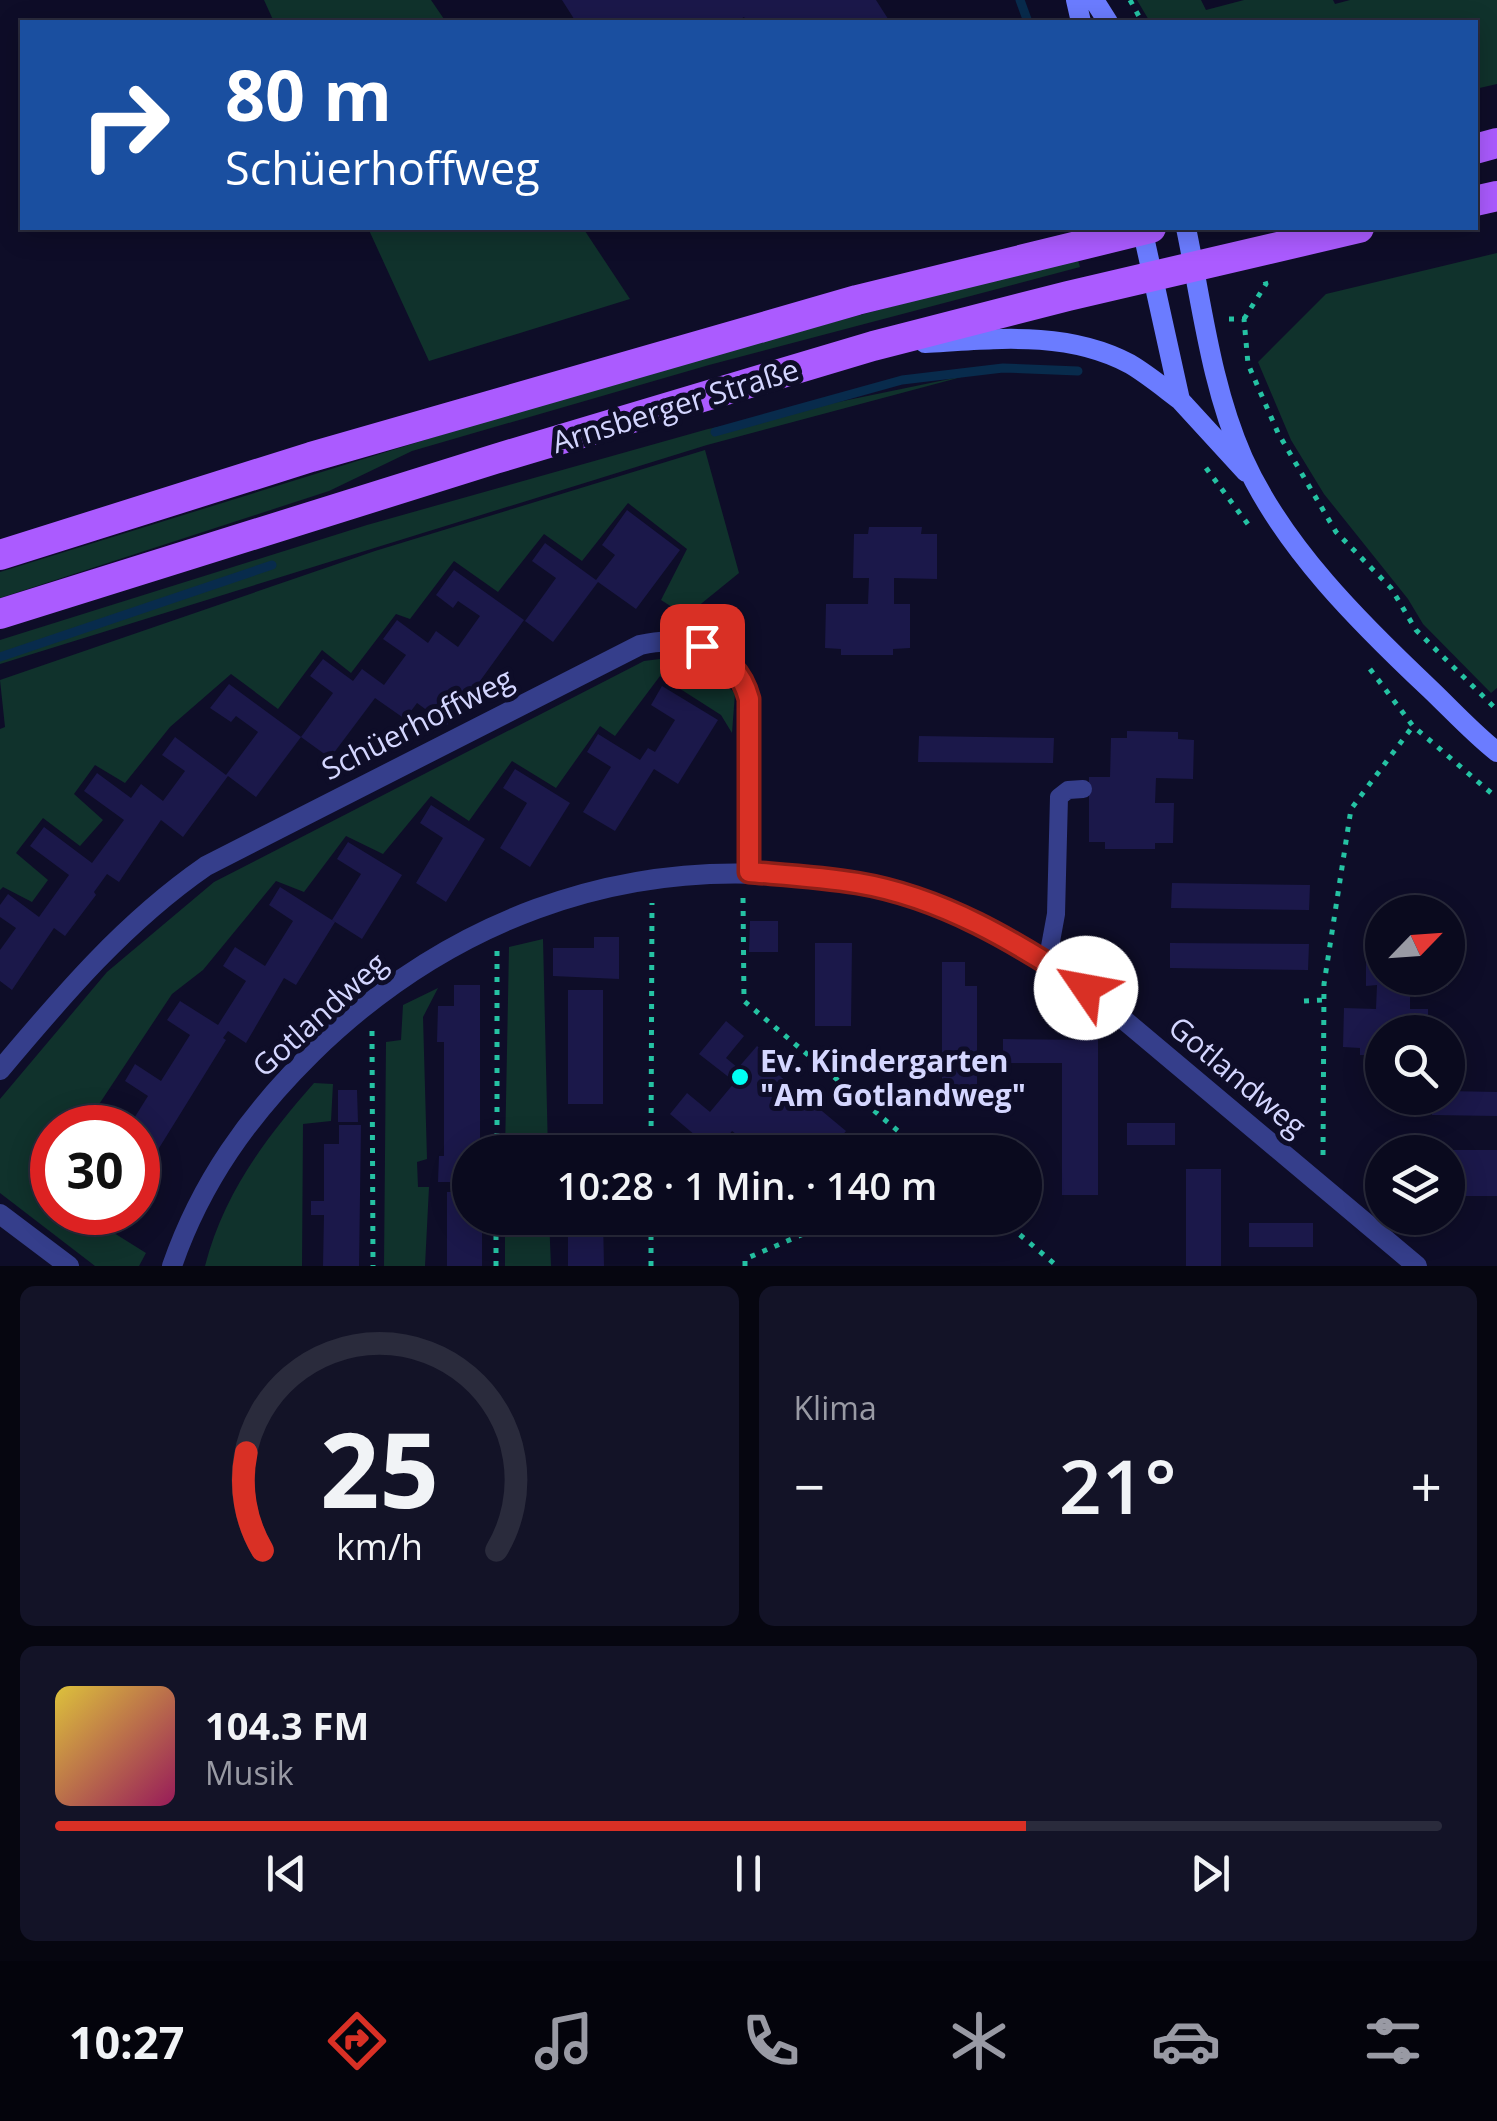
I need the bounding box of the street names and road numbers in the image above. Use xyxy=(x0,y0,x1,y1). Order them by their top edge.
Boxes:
street label: Arnsberger Straße xyxy=(547,348,803,462)
street label: Schüerhoffweg xyxy=(314,657,520,789)
street label: Gotlandweg xyxy=(243,943,395,1085)
street label: Gotlandweg xyxy=(1160,1006,1316,1146)

